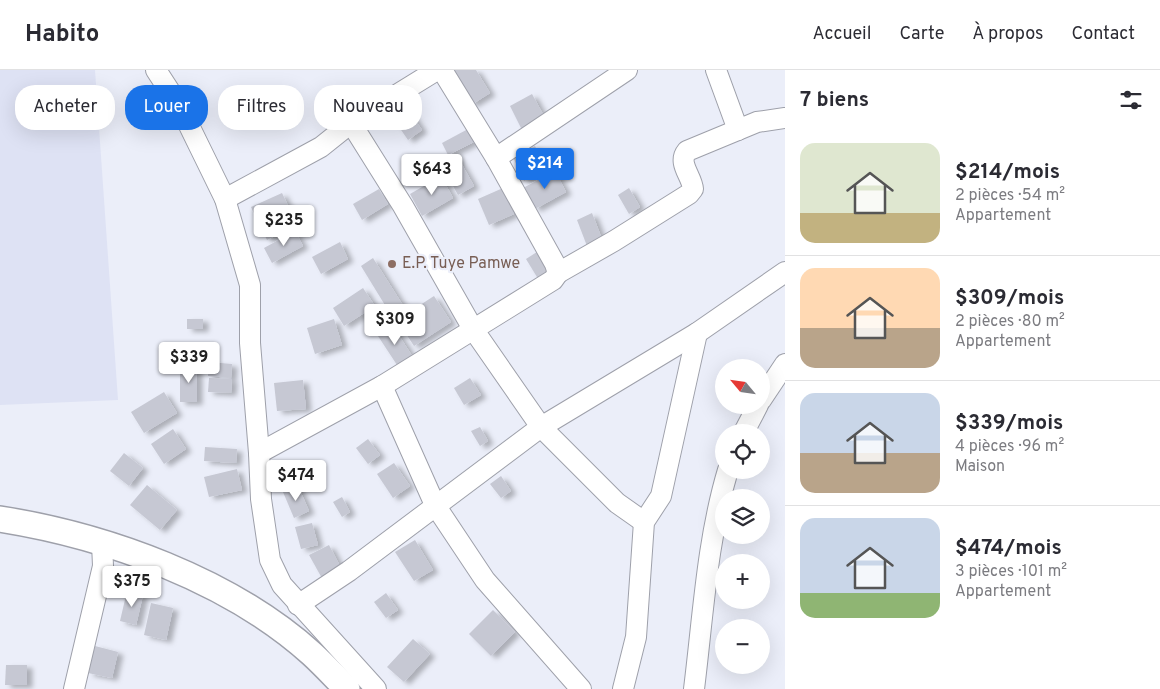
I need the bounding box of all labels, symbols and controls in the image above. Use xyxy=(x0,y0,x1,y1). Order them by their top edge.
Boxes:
text: Habito xyxy=(25,20,99,50)
text: Accueil xyxy=(812,23,871,46)
text: Carte xyxy=(899,23,944,46)
text: À propos xyxy=(972,23,1043,46)
text: Contact xyxy=(1071,23,1135,46)
chip: Acheter xyxy=(15,85,115,130)
chip: Louer xyxy=(125,85,208,130)
chip: Filtres xyxy=(218,85,304,130)
chip: Nouveau xyxy=(314,85,422,130)
icon: filters xyxy=(1117,86,1145,114)
text: 7 biens xyxy=(800,87,869,114)
pin: $214 xyxy=(515,148,575,190)
pin: $643 xyxy=(402,154,462,196)
text: $214 xyxy=(527,154,563,174)
text: $214/mois xyxy=(955,159,1060,186)
text: $643 xyxy=(412,160,452,180)
icon: home xyxy=(840,163,900,223)
text: 2 pièces · 54 m² xyxy=(955,186,1065,206)
pin: $235 xyxy=(254,204,314,247)
text: Appartement xyxy=(955,206,1051,226)
text: $235 xyxy=(265,211,303,231)
place label: E.P. Tuye Pamwe xyxy=(402,254,520,274)
marker: E.P. Tuye Pamwe xyxy=(386,258,398,270)
text: $309/mois xyxy=(955,285,1064,312)
icon: home xyxy=(840,288,900,348)
pin: $309 xyxy=(365,304,425,346)
text: $309 xyxy=(375,310,415,330)
text: 2 pièces · 80 m² xyxy=(955,312,1065,332)
text: Appartement xyxy=(955,332,1051,352)
pin: $339 xyxy=(159,342,219,384)
text: $339 xyxy=(170,348,208,368)
north arrow xyxy=(715,359,770,414)
map controls xyxy=(715,359,770,674)
text: $339/mois xyxy=(955,410,1063,437)
icon: home xyxy=(840,413,900,473)
button: locate xyxy=(715,424,770,479)
text: 4 pièces · 96 m² xyxy=(955,437,1064,457)
text: Maison xyxy=(955,457,1005,477)
pin: $474 xyxy=(266,460,326,502)
text: $474 xyxy=(277,466,315,486)
button: layers xyxy=(715,489,770,544)
text: $474/mois xyxy=(955,535,1062,562)
icon: home xyxy=(840,538,900,598)
button: + xyxy=(715,554,770,609)
text: 3 pièces · 101 m² xyxy=(955,562,1067,582)
pin: $375 xyxy=(102,566,162,608)
text: $375 xyxy=(113,572,151,592)
text: Appartement xyxy=(955,582,1051,602)
button: − xyxy=(715,619,770,674)

